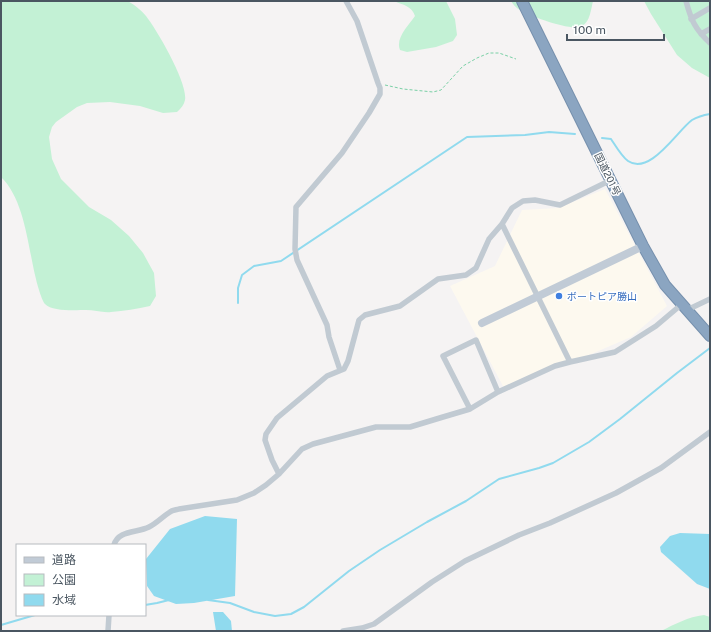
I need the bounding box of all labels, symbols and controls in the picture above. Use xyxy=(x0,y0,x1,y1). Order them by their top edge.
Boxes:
scale bar xyxy=(567,16,664,42)
text: 100 m xyxy=(573,23,606,37)
street label: 国道201号 xyxy=(592,151,624,197)
place label: ボートピア勝山 xyxy=(567,290,637,302)
marker: ボートピア勝山 xyxy=(554,291,564,301)
legend xyxy=(16,544,146,616)
text: 道路 xyxy=(52,553,76,567)
text: 公園 xyxy=(52,573,76,587)
text: 水域 xyxy=(52,593,76,607)

